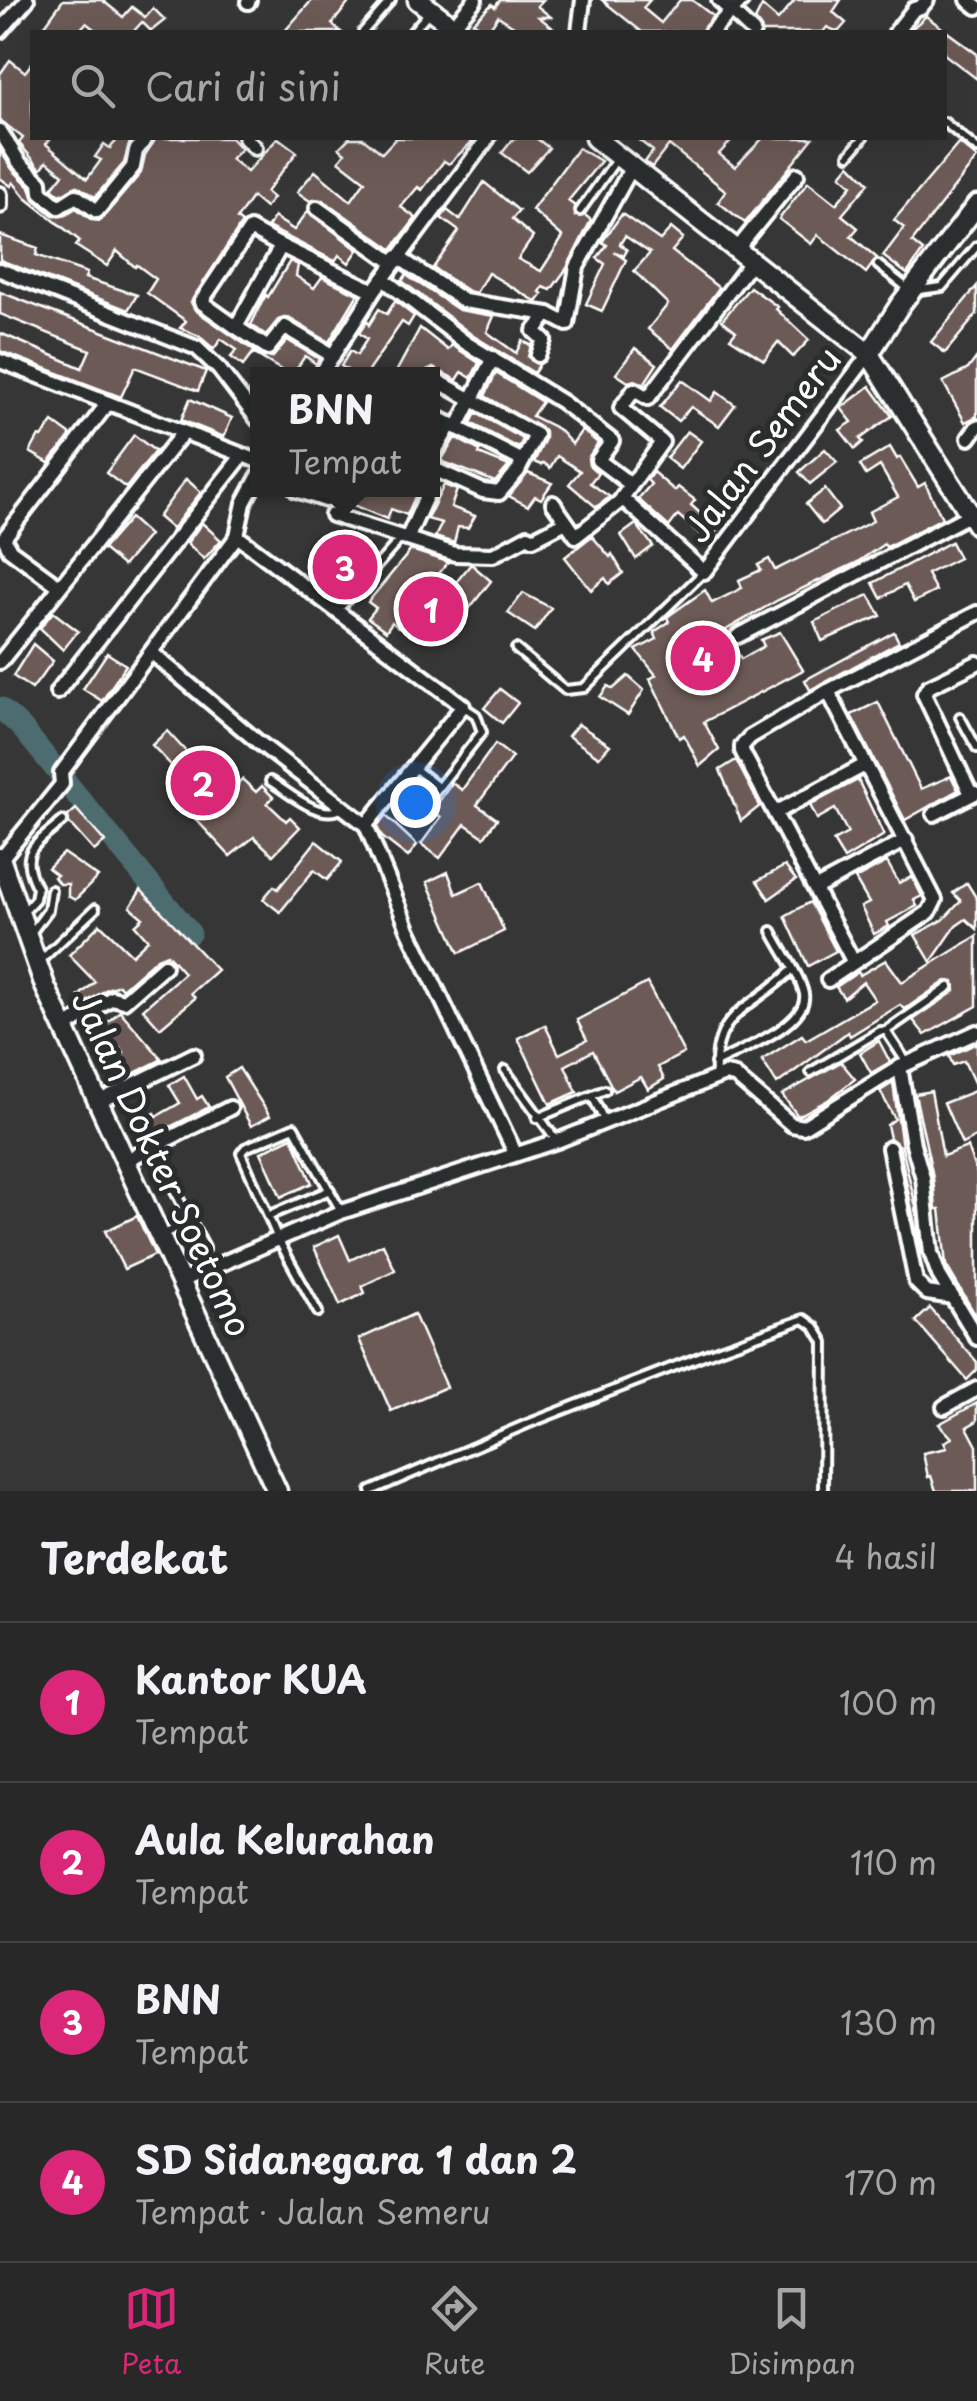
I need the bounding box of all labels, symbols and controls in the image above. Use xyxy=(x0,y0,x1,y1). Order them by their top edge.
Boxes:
search box xyxy=(30,30,947,140)
text: Cari di sini xyxy=(145,57,341,114)
icon: search xyxy=(65,58,120,113)
street label: Jalan Semeru xyxy=(670,334,852,553)
popup xyxy=(250,367,440,497)
text: BNN xyxy=(288,380,374,437)
text: Tempat xyxy=(288,437,402,485)
pin: 3 xyxy=(312,530,378,604)
pin: 1 xyxy=(398,572,464,646)
pin: 4 xyxy=(670,620,736,696)
pin: 2 xyxy=(170,746,236,820)
your location xyxy=(390,777,441,828)
street label: Jalan Dokter Soetomo xyxy=(60,981,267,1345)
text: Terdekat xyxy=(40,1525,228,1588)
text: 4 hasil xyxy=(835,1532,937,1580)
text: Kantor KUA xyxy=(135,1650,367,1707)
text: 1 xyxy=(65,1678,80,1726)
text: 100 m xyxy=(839,1678,937,1726)
text: Tempat xyxy=(135,1707,249,1755)
text: Aula Kelurahan xyxy=(135,1810,435,1867)
text: 2 xyxy=(61,1838,84,1886)
text: 110 m xyxy=(850,1838,937,1886)
text: Tempat xyxy=(135,1867,249,1915)
text: BNN xyxy=(135,1970,221,2027)
text: 3 xyxy=(62,1998,83,2046)
text: 130 m xyxy=(840,1998,937,2046)
text: Tempat xyxy=(135,2027,249,2075)
text: SD Sidanegara 1 dan 2 xyxy=(135,2130,577,2187)
text: 4 xyxy=(62,2158,83,2206)
text: 170 m xyxy=(844,2158,937,2206)
text: Tempat · Jalan Semeru xyxy=(135,2187,491,2235)
tab: Peta xyxy=(121,2281,181,2384)
tab: Rute xyxy=(424,2281,486,2384)
tab: Disimpan xyxy=(728,2281,856,2384)

